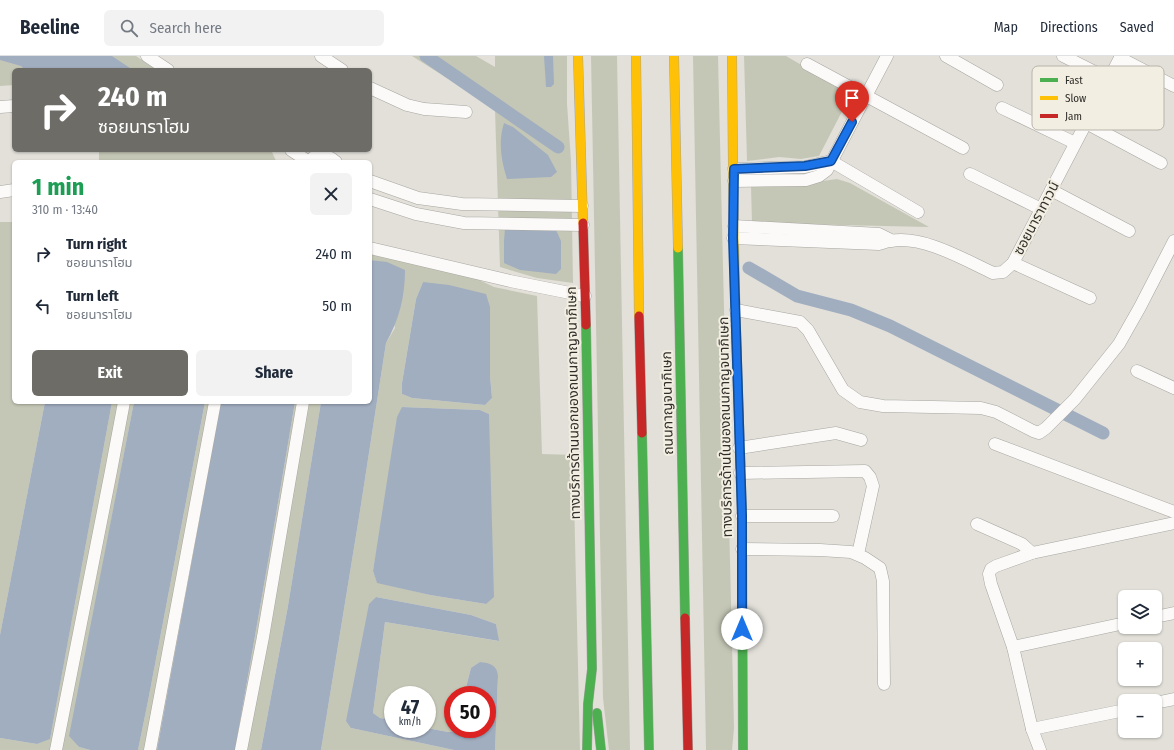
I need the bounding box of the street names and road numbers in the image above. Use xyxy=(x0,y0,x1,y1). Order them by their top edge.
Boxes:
street label: ซอยนาราทาวน์ xyxy=(1010,179,1063,258)
street label: ทางบริการด้านนอกของถนนกาญจนาภิเษก xyxy=(563,286,584,520)
street label: ทางบริการด้านในของถนนกาญจนาภิเษก xyxy=(715,317,736,537)
street label: ถนนกาญจนาภิเษก xyxy=(658,351,677,455)

